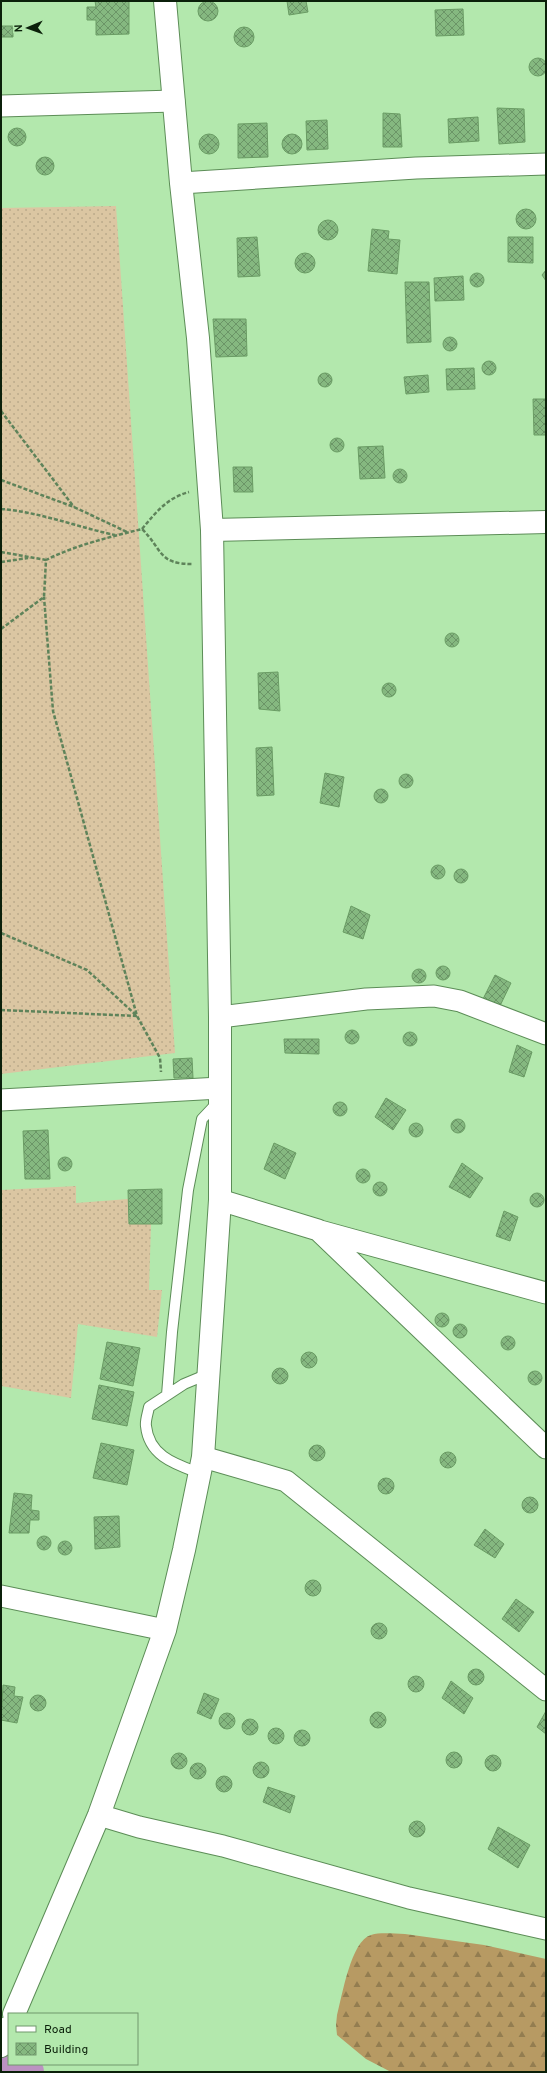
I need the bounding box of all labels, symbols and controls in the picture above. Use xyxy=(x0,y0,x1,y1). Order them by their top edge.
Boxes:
north arrow xyxy=(8,8,48,48)
text: N xyxy=(12,24,26,33)
legend xyxy=(8,2013,138,2065)
text: Road xyxy=(44,2022,72,2038)
text: Building xyxy=(44,2042,88,2058)

